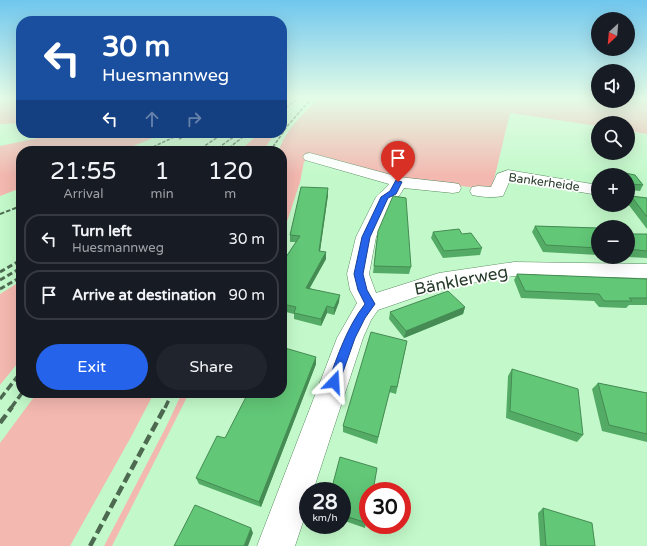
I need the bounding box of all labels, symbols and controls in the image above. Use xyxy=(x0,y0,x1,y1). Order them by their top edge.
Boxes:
north arrow xyxy=(591,12,635,56)
map controls xyxy=(591,12,635,264)
text: 30 m xyxy=(102,30,170,64)
icon: left xyxy=(36,32,88,84)
text: Huesmannweg xyxy=(102,64,229,86)
button: sound xyxy=(591,64,635,108)
icon: left xyxy=(99,108,121,130)
icon: ahead xyxy=(141,108,163,130)
icon: right xyxy=(183,108,205,130)
button: search xyxy=(591,116,635,160)
pin xyxy=(381,141,415,182)
icon: arrive xyxy=(387,147,409,169)
text: 21:55 xyxy=(50,157,117,186)
text: 1 xyxy=(155,157,170,186)
text: 120 xyxy=(208,157,253,186)
button: + xyxy=(591,168,635,212)
street label: Bankerheide xyxy=(508,170,581,194)
text: Arrival xyxy=(63,186,103,202)
text: min xyxy=(151,186,174,202)
text: m xyxy=(224,186,236,202)
button: − xyxy=(591,220,635,264)
text: Turn left xyxy=(72,222,132,240)
icon: left xyxy=(38,228,60,250)
text: 30 m xyxy=(228,230,265,248)
text: Huesmannweg xyxy=(72,240,164,256)
street label: Bänklerweg xyxy=(412,261,510,300)
icon: arrive xyxy=(38,284,60,306)
text: Arrive at destination xyxy=(72,286,216,304)
text: 90 m xyxy=(228,286,265,304)
button: Exit xyxy=(36,344,148,390)
button: Share xyxy=(156,344,267,390)
position arrow xyxy=(313,361,355,403)
speed limit sign: 30 xyxy=(359,482,411,534)
text: 28 xyxy=(312,491,338,515)
text: km/h xyxy=(312,512,338,524)

